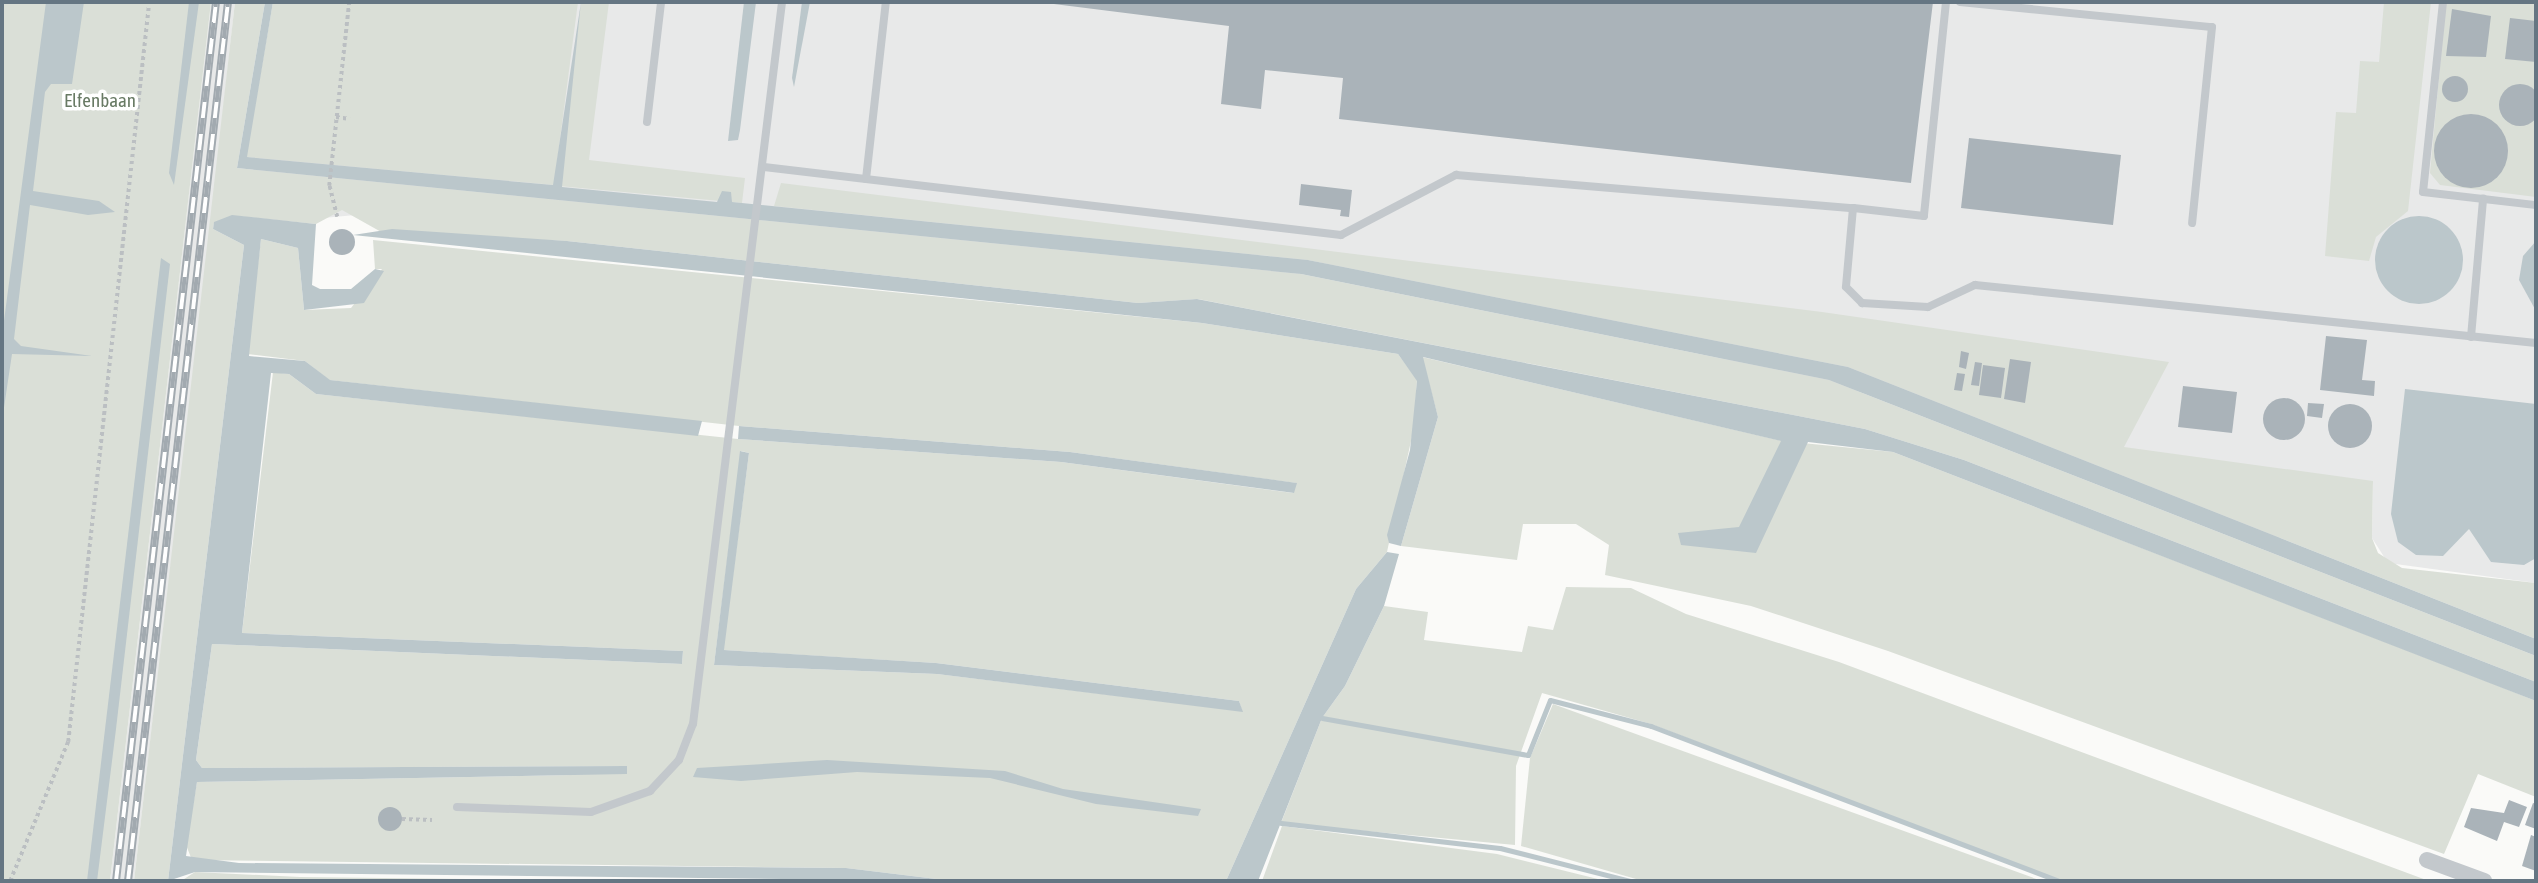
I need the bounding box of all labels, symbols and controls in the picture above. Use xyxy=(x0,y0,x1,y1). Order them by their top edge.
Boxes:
park label: Elfenbaan xyxy=(64,90,136,112)

